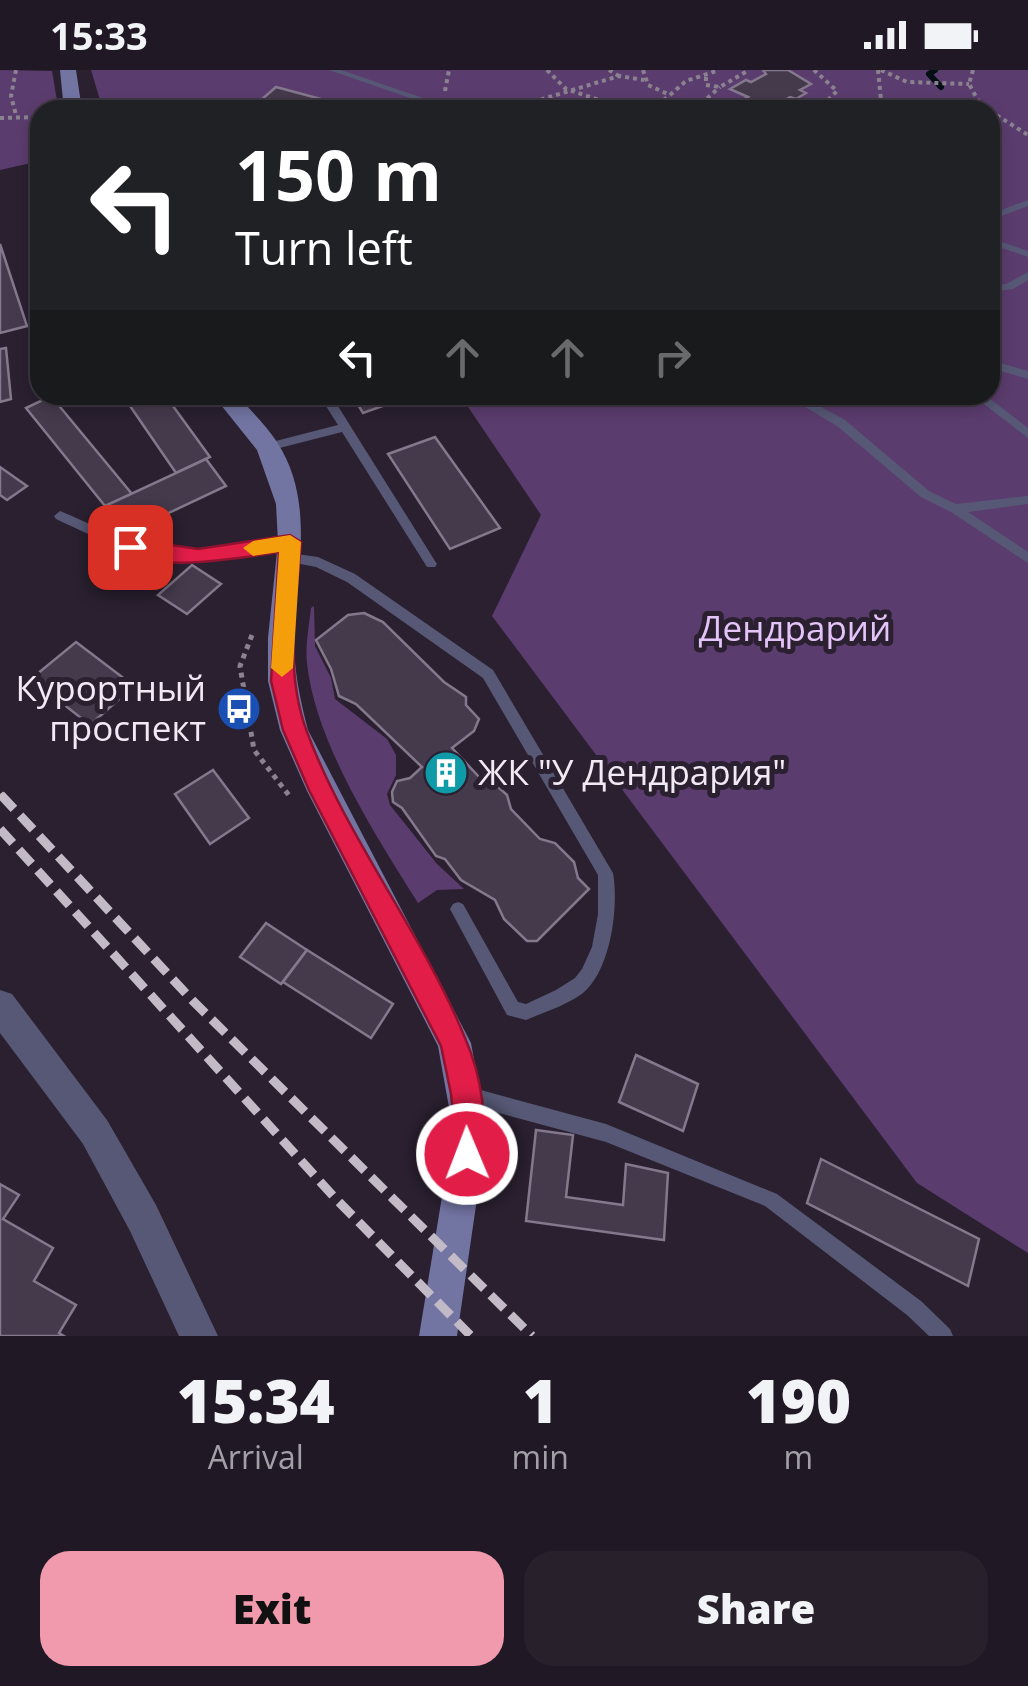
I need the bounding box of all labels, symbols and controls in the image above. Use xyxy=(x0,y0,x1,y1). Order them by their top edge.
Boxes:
text: 15:33 xyxy=(50,9,148,61)
text: 150 m xyxy=(235,126,442,222)
icon: left xyxy=(70,140,200,270)
text: Turn left xyxy=(235,217,413,278)
icon: left xyxy=(330,330,385,385)
icon: ahead xyxy=(435,330,490,385)
icon: ahead xyxy=(540,330,595,385)
icon: right xyxy=(645,330,700,385)
pin xyxy=(88,505,173,590)
icon: arrive xyxy=(103,520,158,575)
park label: Дендрарий xyxy=(699,604,891,651)
place label: Курортный проспект xyxy=(15,664,206,751)
bus stop icon: Курортный проспект xyxy=(216,686,262,732)
place label: ЖК "У Дендрария" xyxy=(478,748,786,795)
building icon: ЖК "У Дендрария" xyxy=(423,750,469,796)
position arrow xyxy=(415,1102,519,1206)
text: 15:34 xyxy=(177,1359,335,1441)
text: 1 xyxy=(523,1359,558,1441)
text: 190 xyxy=(746,1359,851,1441)
text: Arrival xyxy=(208,1435,304,1478)
text: min xyxy=(512,1435,569,1478)
text: m xyxy=(784,1435,813,1478)
button: Exit xyxy=(40,1551,504,1666)
button: Share xyxy=(524,1551,988,1666)

